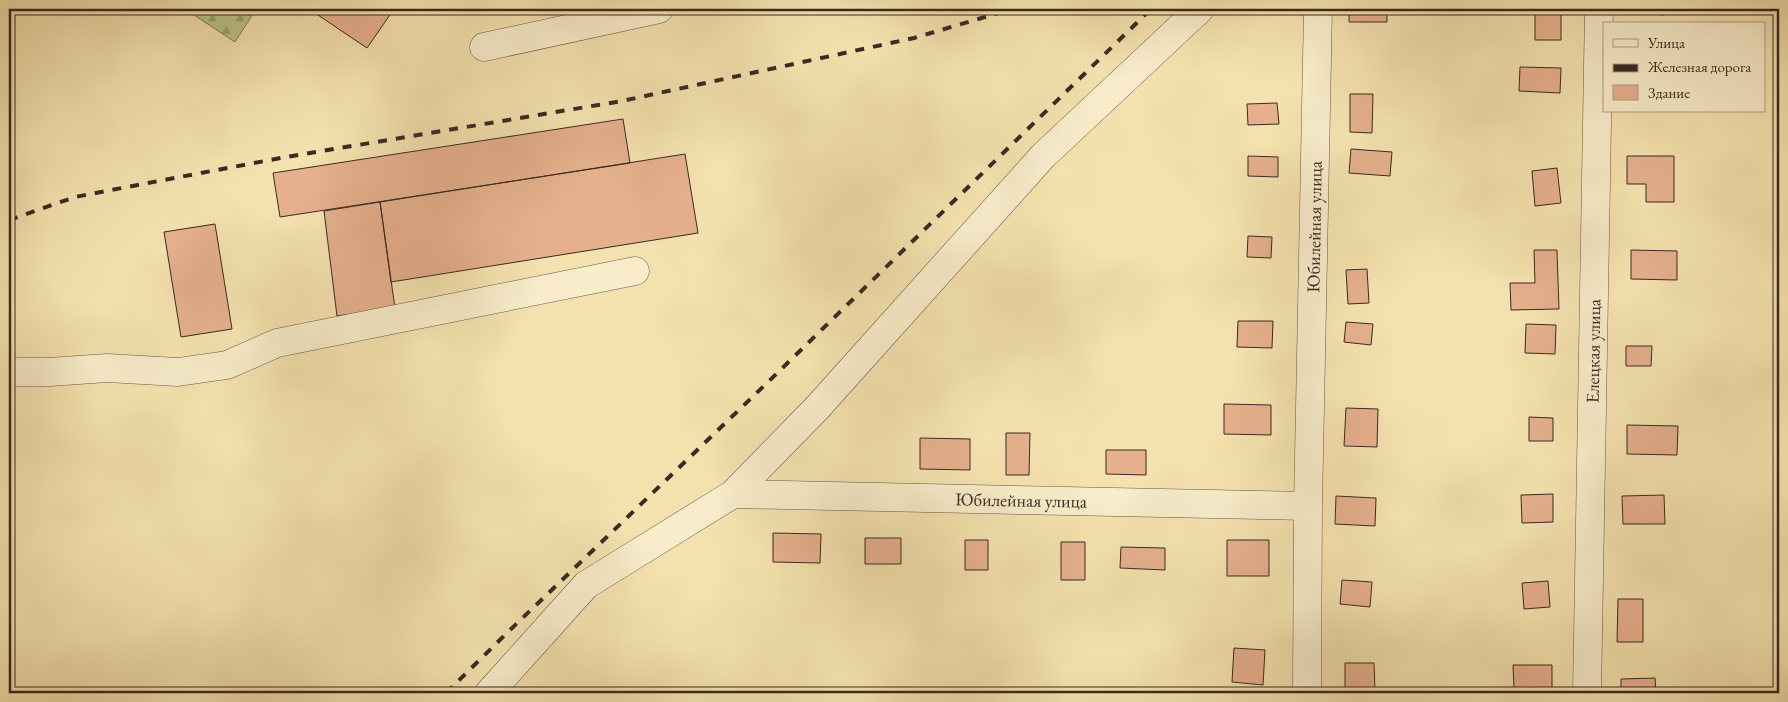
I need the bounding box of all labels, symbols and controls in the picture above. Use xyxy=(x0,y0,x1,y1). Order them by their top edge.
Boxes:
legend xyxy=(1603,22,1766,112)
text: Улица xyxy=(1647,33,1685,52)
text: Железная дорога xyxy=(1647,57,1751,76)
text: Здание xyxy=(1648,83,1690,102)
street label: Юбилейная улица xyxy=(1301,160,1327,293)
street label: Елецкая улица xyxy=(1581,298,1605,403)
street label: Юбилейная улица xyxy=(955,487,1088,513)

